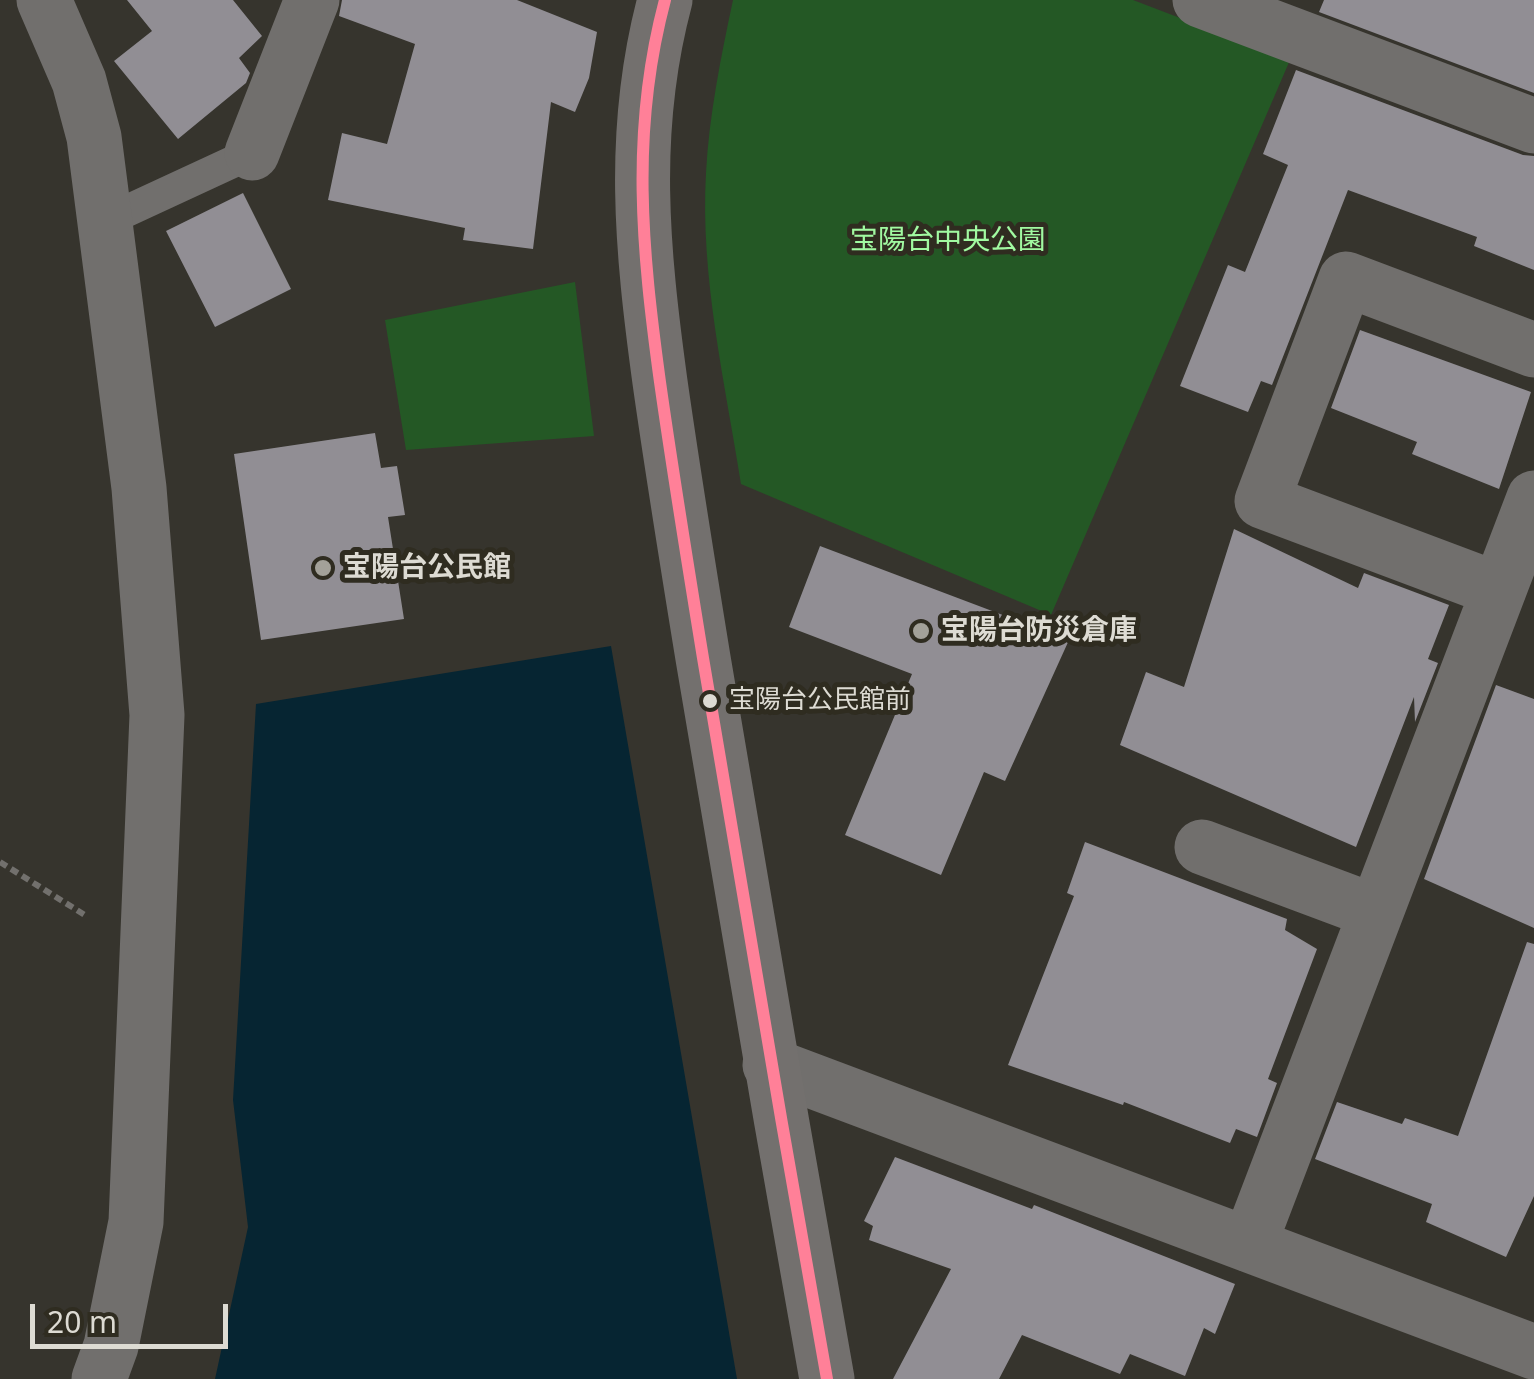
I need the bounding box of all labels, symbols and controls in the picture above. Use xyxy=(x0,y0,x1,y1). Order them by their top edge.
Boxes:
park label: 宝陽台中央公園 xyxy=(850,224,1046,258)
place label: 宝陽台公民館 xyxy=(343,551,511,585)
marker: 宝陽台公民館 xyxy=(312,557,334,579)
place label: 宝陽台防災倉庫 xyxy=(941,614,1137,648)
marker: 宝陽台防災倉庫 xyxy=(910,620,932,642)
place label: 宝陽台公民館前 xyxy=(729,685,911,717)
marker: 宝陽台公民館前 xyxy=(700,691,720,711)
scale bar xyxy=(35,1284,232,1346)
text: 20 m xyxy=(47,1301,117,1342)

